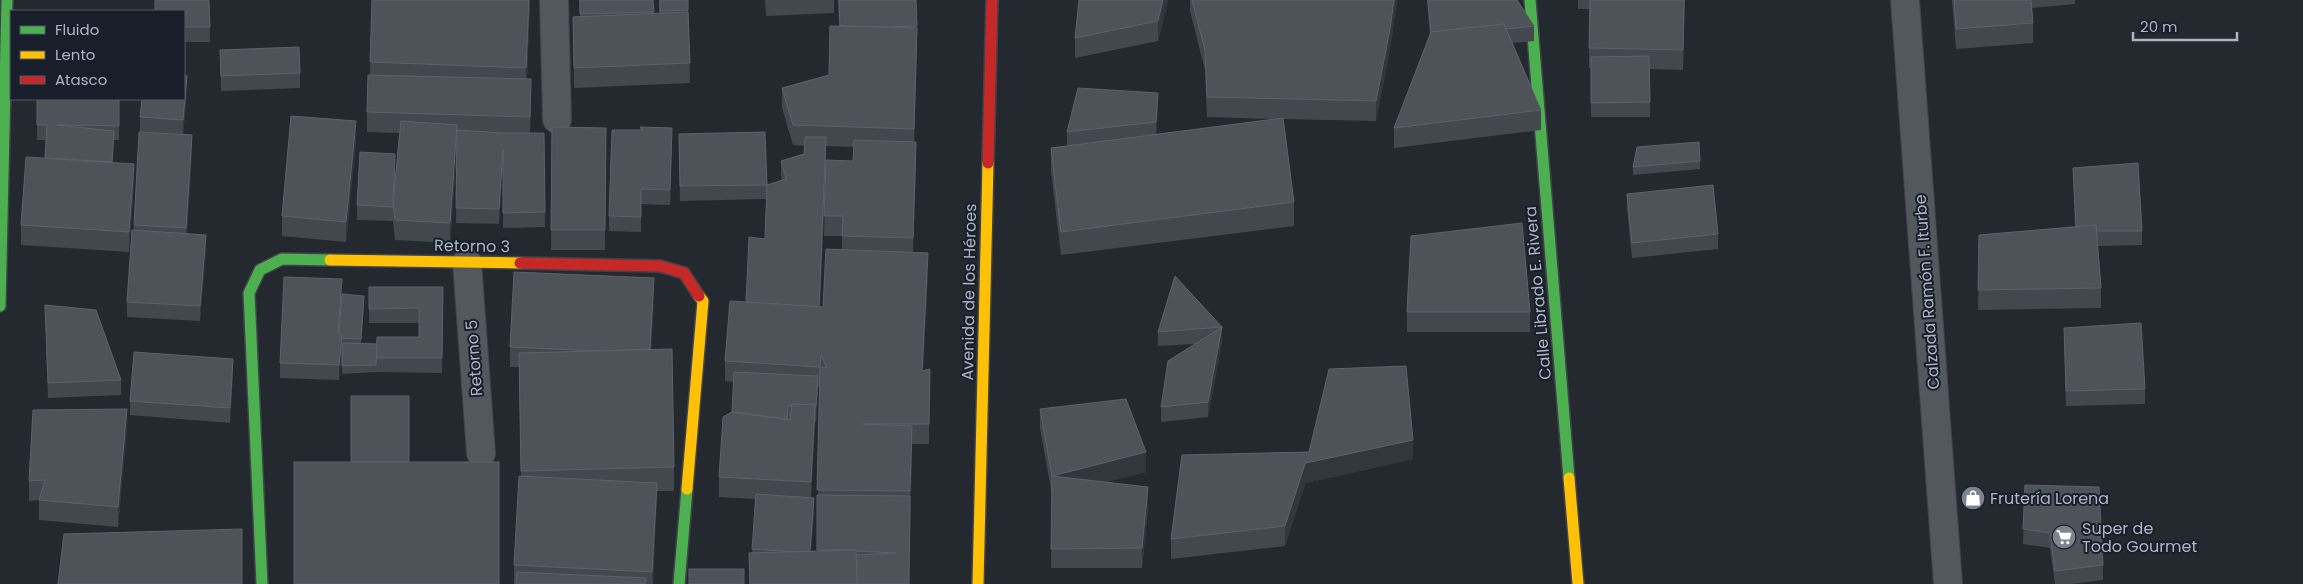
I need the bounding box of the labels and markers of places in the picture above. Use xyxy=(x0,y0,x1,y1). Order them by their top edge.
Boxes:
shop icon: Frutería Lorena xyxy=(1960,485,1986,511)
place label: Frutería Lorena xyxy=(1990,487,2109,510)
place label: Super de Todo Gourmet xyxy=(2082,517,2198,558)
supermarket icon: Super de Todo Gourmet xyxy=(2051,524,2077,550)

